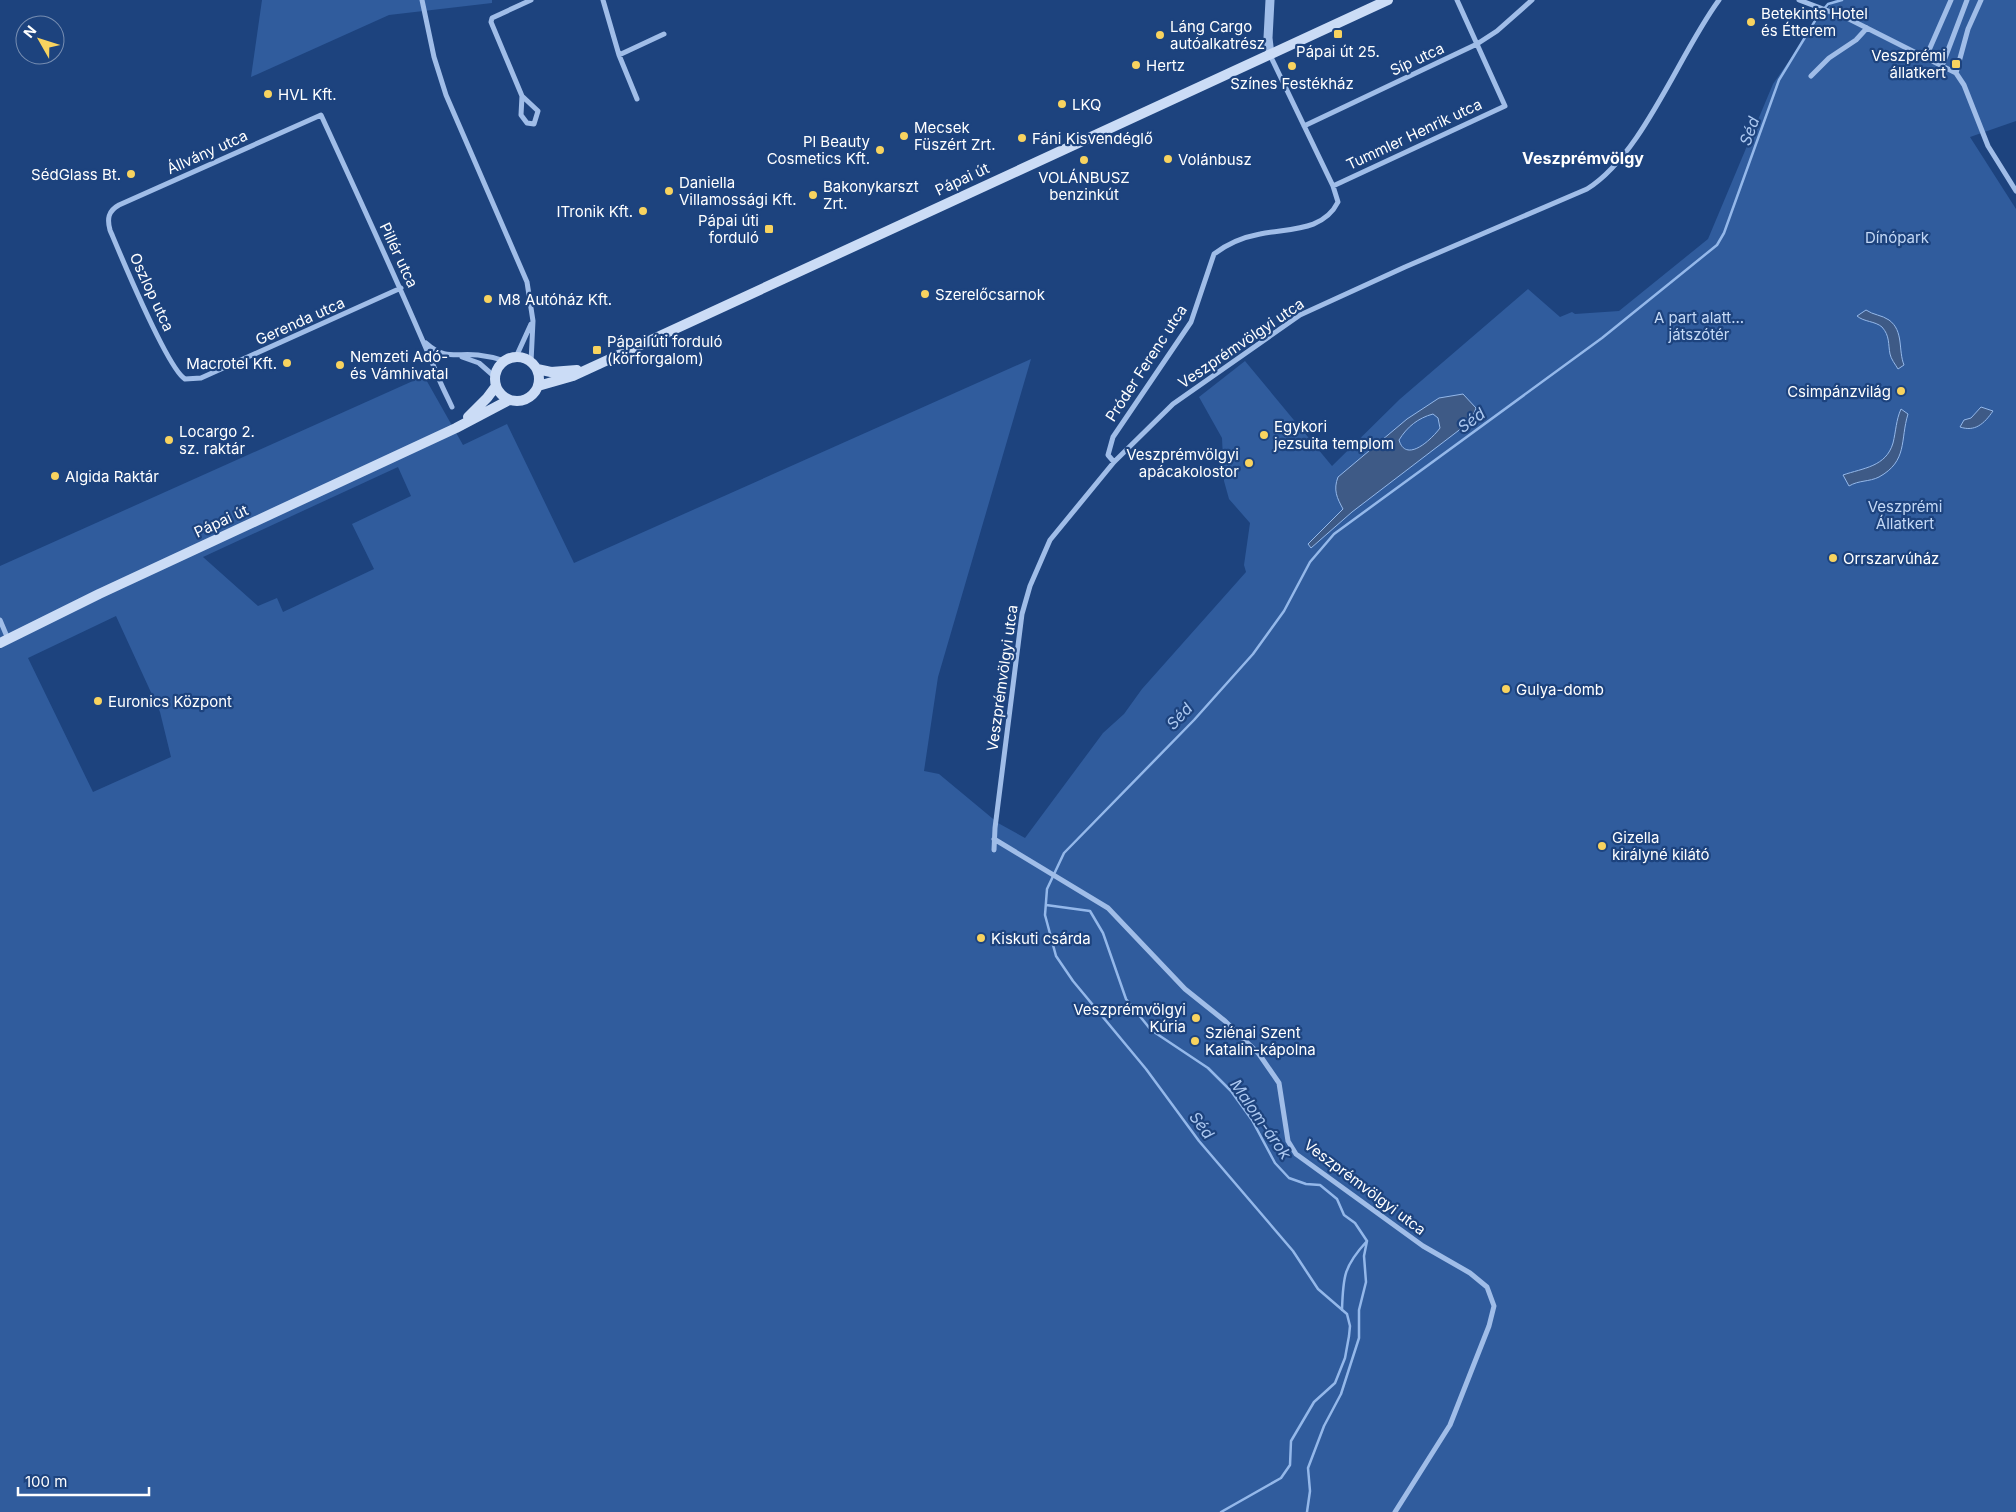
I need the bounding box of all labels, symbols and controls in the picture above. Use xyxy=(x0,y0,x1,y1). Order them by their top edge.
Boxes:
place label: Betekints Hotel és Étterem xyxy=(1761,4,1868,40)
north arrow xyxy=(15,15,65,65)
marker: Betekints Hotel és Étterem xyxy=(1745,16,1757,28)
place label: Láng Cargo autóalkatrész xyxy=(1170,17,1265,53)
text: N xyxy=(20,22,39,41)
marker: Pápai út 25. xyxy=(1332,28,1344,40)
marker: Láng Cargo autóalkatrész xyxy=(1154,29,1166,41)
street label: Síp utca xyxy=(1387,38,1447,80)
place label: Pápai út 25. xyxy=(1296,42,1380,61)
place label: Veszprémi állatkert xyxy=(1871,46,1946,82)
place label: Hertz xyxy=(1146,56,1185,75)
marker: Veszprémi állatkert xyxy=(1950,58,1962,70)
marker: Hertz xyxy=(1130,59,1142,71)
marker: Színes Festékház xyxy=(1286,60,1298,72)
place label: Színes Festékház xyxy=(1230,74,1354,93)
place label: HVL Kft. xyxy=(278,85,337,104)
marker: HVL Kft. xyxy=(262,88,274,100)
street label: Tummler Henrik utca xyxy=(1343,94,1485,174)
place label: LKQ xyxy=(1072,95,1102,114)
marker: LKQ xyxy=(1056,98,1068,110)
water label: Séd xyxy=(1735,114,1763,148)
place label: Mecsek Füszért Zrt. xyxy=(914,118,996,154)
street label: Állvány utca xyxy=(164,126,250,178)
place label: Fáni Kisvendéglő xyxy=(1032,129,1153,148)
marker: Mecsek Füszért Zrt. xyxy=(898,130,910,142)
place label: Pl Beauty Cosmetics Kft. xyxy=(767,132,871,168)
marker: Fáni Kisvendéglő xyxy=(1016,132,1028,144)
marker: Pl Beauty Cosmetics Kft. xyxy=(874,144,886,156)
district label: Veszprémvölgy xyxy=(1522,148,1644,168)
place label: Volánbusz xyxy=(1178,150,1252,169)
marker: Volánbusz xyxy=(1162,153,1174,165)
marker: VOLÁNBUSZ benzinkút xyxy=(1078,154,1090,166)
street label: Pápai út xyxy=(932,158,992,200)
place label: SédGlass Bt. xyxy=(31,165,121,184)
marker: SédGlass Bt. xyxy=(125,168,137,180)
place label: VOLÁNBUSZ benzinkút xyxy=(1038,168,1130,204)
place label: Daniella Villamossági Kft. xyxy=(679,173,796,209)
place label: Bakonykarszt Zrt. xyxy=(823,177,919,213)
marker: Daniella Villamossági Kft. xyxy=(663,185,675,197)
marker: Bakonykarszt Zrt. xyxy=(807,189,819,201)
place label: ITronik Kft. xyxy=(556,202,633,221)
marker: ITronik Kft. xyxy=(637,205,649,217)
place label: Pápai úti forduló xyxy=(698,211,759,247)
street label: Pillér utca xyxy=(376,219,422,291)
marker: Pápai úti forduló xyxy=(763,223,775,235)
park label: Dínópark xyxy=(1865,228,1930,247)
street label: Oszlop utca xyxy=(126,250,178,334)
place label: Szerelőcsarnok xyxy=(935,285,1046,304)
marker: Szerelőcsarnok xyxy=(919,288,931,300)
place label: M8 Autóház Kft. xyxy=(498,290,612,309)
street label: Gerenda utca xyxy=(252,293,348,349)
marker: M8 Autóház Kft. xyxy=(482,293,494,305)
street label: Veszprémvölgyi utca xyxy=(1174,294,1308,392)
street label: Próder Ferenc utca xyxy=(1101,301,1191,425)
park label: A part alatt... játszótér xyxy=(1654,308,1744,344)
place label: Pápai úti forduló (körforgalom) xyxy=(607,332,722,368)
marker: Pápai úti forduló (körforgalom) xyxy=(591,344,603,356)
place label: Nemzeti Adó- és Vámhivatal xyxy=(350,347,448,383)
place label: Macrotel Kft. xyxy=(186,354,277,373)
marker: Macrotel Kft. xyxy=(281,357,293,369)
marker: Nemzeti Adó- és Vámhivatal xyxy=(334,359,346,371)
place label: Csimpánzvilág xyxy=(1787,382,1891,401)
marker: Csimpánzvilág xyxy=(1895,385,1907,397)
water label: Séd xyxy=(1453,403,1489,437)
place label: Egykori jezsuita templom xyxy=(1273,417,1394,453)
place label: Locargo 2. sz. raktár xyxy=(179,422,255,458)
marker: Egykori jezsuita templom xyxy=(1258,429,1270,441)
marker: Locargo 2. sz. raktár xyxy=(163,434,175,446)
place label: Veszprémvölgyi apácakolostor xyxy=(1126,445,1239,481)
marker: Veszprémvölgyi apácakolostor xyxy=(1243,457,1255,469)
place label: Algida Raktár xyxy=(65,467,159,486)
marker: Algida Raktár xyxy=(49,470,61,482)
park label: Veszprémi Állatkert xyxy=(1868,497,1942,533)
street label: Pápai út xyxy=(191,500,251,542)
place label: Orrszarvúház xyxy=(1843,549,1939,568)
marker: Orrszarvúház xyxy=(1827,552,1839,564)
street label: Veszprémvölgyi utca xyxy=(982,603,1022,753)
place label: Gulya-domb xyxy=(1516,680,1604,699)
marker: Gulya-domb xyxy=(1500,683,1512,695)
place label: Euronics Központ xyxy=(108,692,232,711)
marker: Euronics Központ xyxy=(92,695,104,707)
water label: Séd xyxy=(1162,698,1196,734)
place label: Gizella királyné kilátó xyxy=(1612,828,1710,864)
marker: Gizella királyné kilátó xyxy=(1596,840,1608,852)
place label: Kiskuti csárda xyxy=(991,929,1091,948)
marker: Kiskuti csárda xyxy=(975,932,987,944)
place label: Veszprémvölgyi Kúria xyxy=(1073,1000,1186,1036)
marker: Veszprémvölgyi Kúria xyxy=(1190,1012,1202,1024)
place label: Sziénai Szent Katalin-kápolna xyxy=(1205,1023,1316,1059)
marker: Sziénai Szent Katalin-kápolna xyxy=(1189,1035,1201,1047)
water label: Malom-árok xyxy=(1226,1075,1296,1163)
water label: Séd xyxy=(1185,1107,1219,1143)
street label: Veszprémvölgyi utca xyxy=(1300,1135,1430,1239)
scale bar xyxy=(18,1464,149,1496)
text: 100 m xyxy=(25,1472,67,1491)

